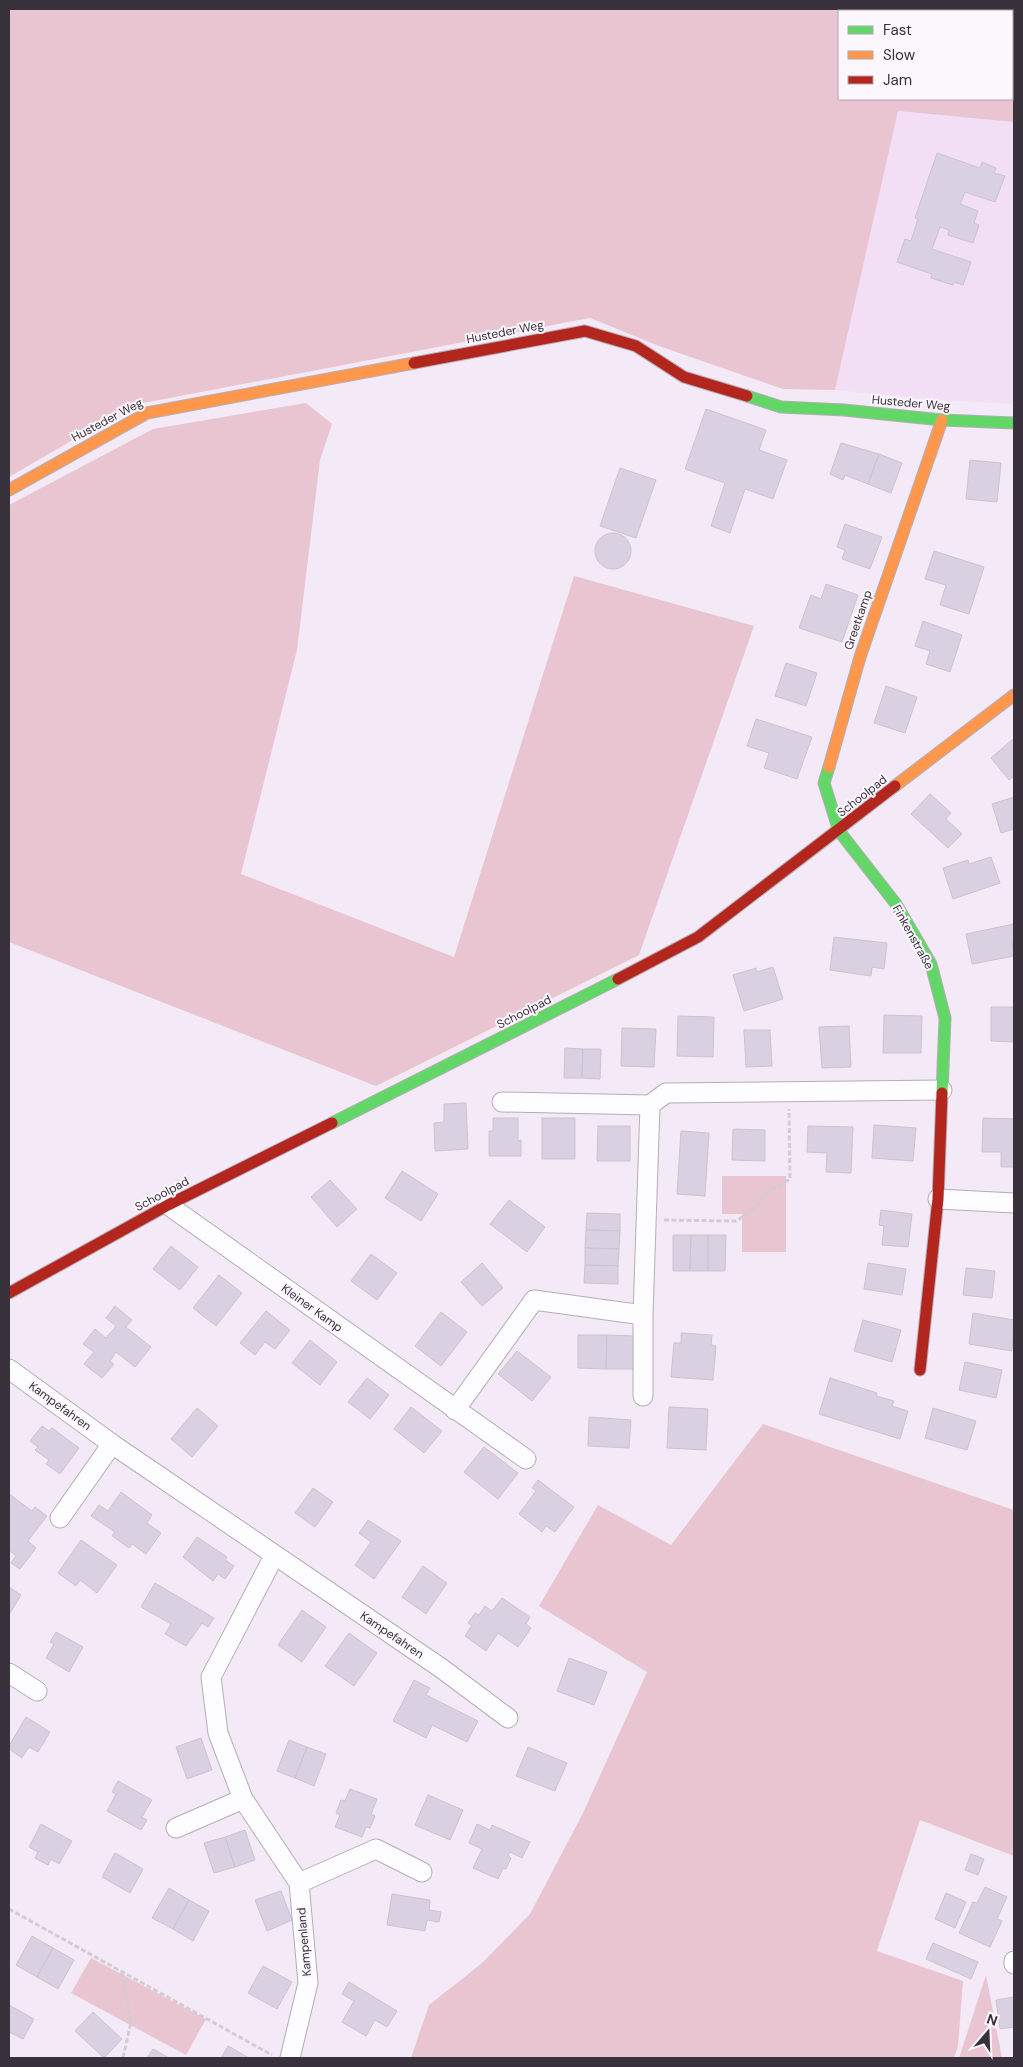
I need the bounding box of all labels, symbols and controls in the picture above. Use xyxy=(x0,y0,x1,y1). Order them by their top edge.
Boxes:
legend xyxy=(838,10,1013,100)
text: Fast xyxy=(883,20,912,40)
text: Slow xyxy=(883,45,916,65)
text: Jam xyxy=(883,70,912,90)
street label: Husteder Weg xyxy=(465,317,545,347)
street label: Husteder Weg xyxy=(871,392,951,414)
street label: Husteder Weg xyxy=(69,394,146,446)
street label: Greetkamp xyxy=(840,588,876,652)
street label: Schoolpad xyxy=(834,771,890,821)
street label: Finkenstraße xyxy=(889,902,937,972)
street label: Schoolpad xyxy=(494,991,554,1033)
street label: Schoolpad xyxy=(132,1173,192,1215)
street label: Kleiner Kamp xyxy=(278,1280,346,1336)
street label: Kampefahren xyxy=(26,1378,95,1434)
street label: Kampefahren xyxy=(357,1608,427,1662)
street label: Kampenland xyxy=(293,1907,315,1977)
north arrow xyxy=(963,2007,1013,2057)
text: N xyxy=(984,2010,1000,2030)

